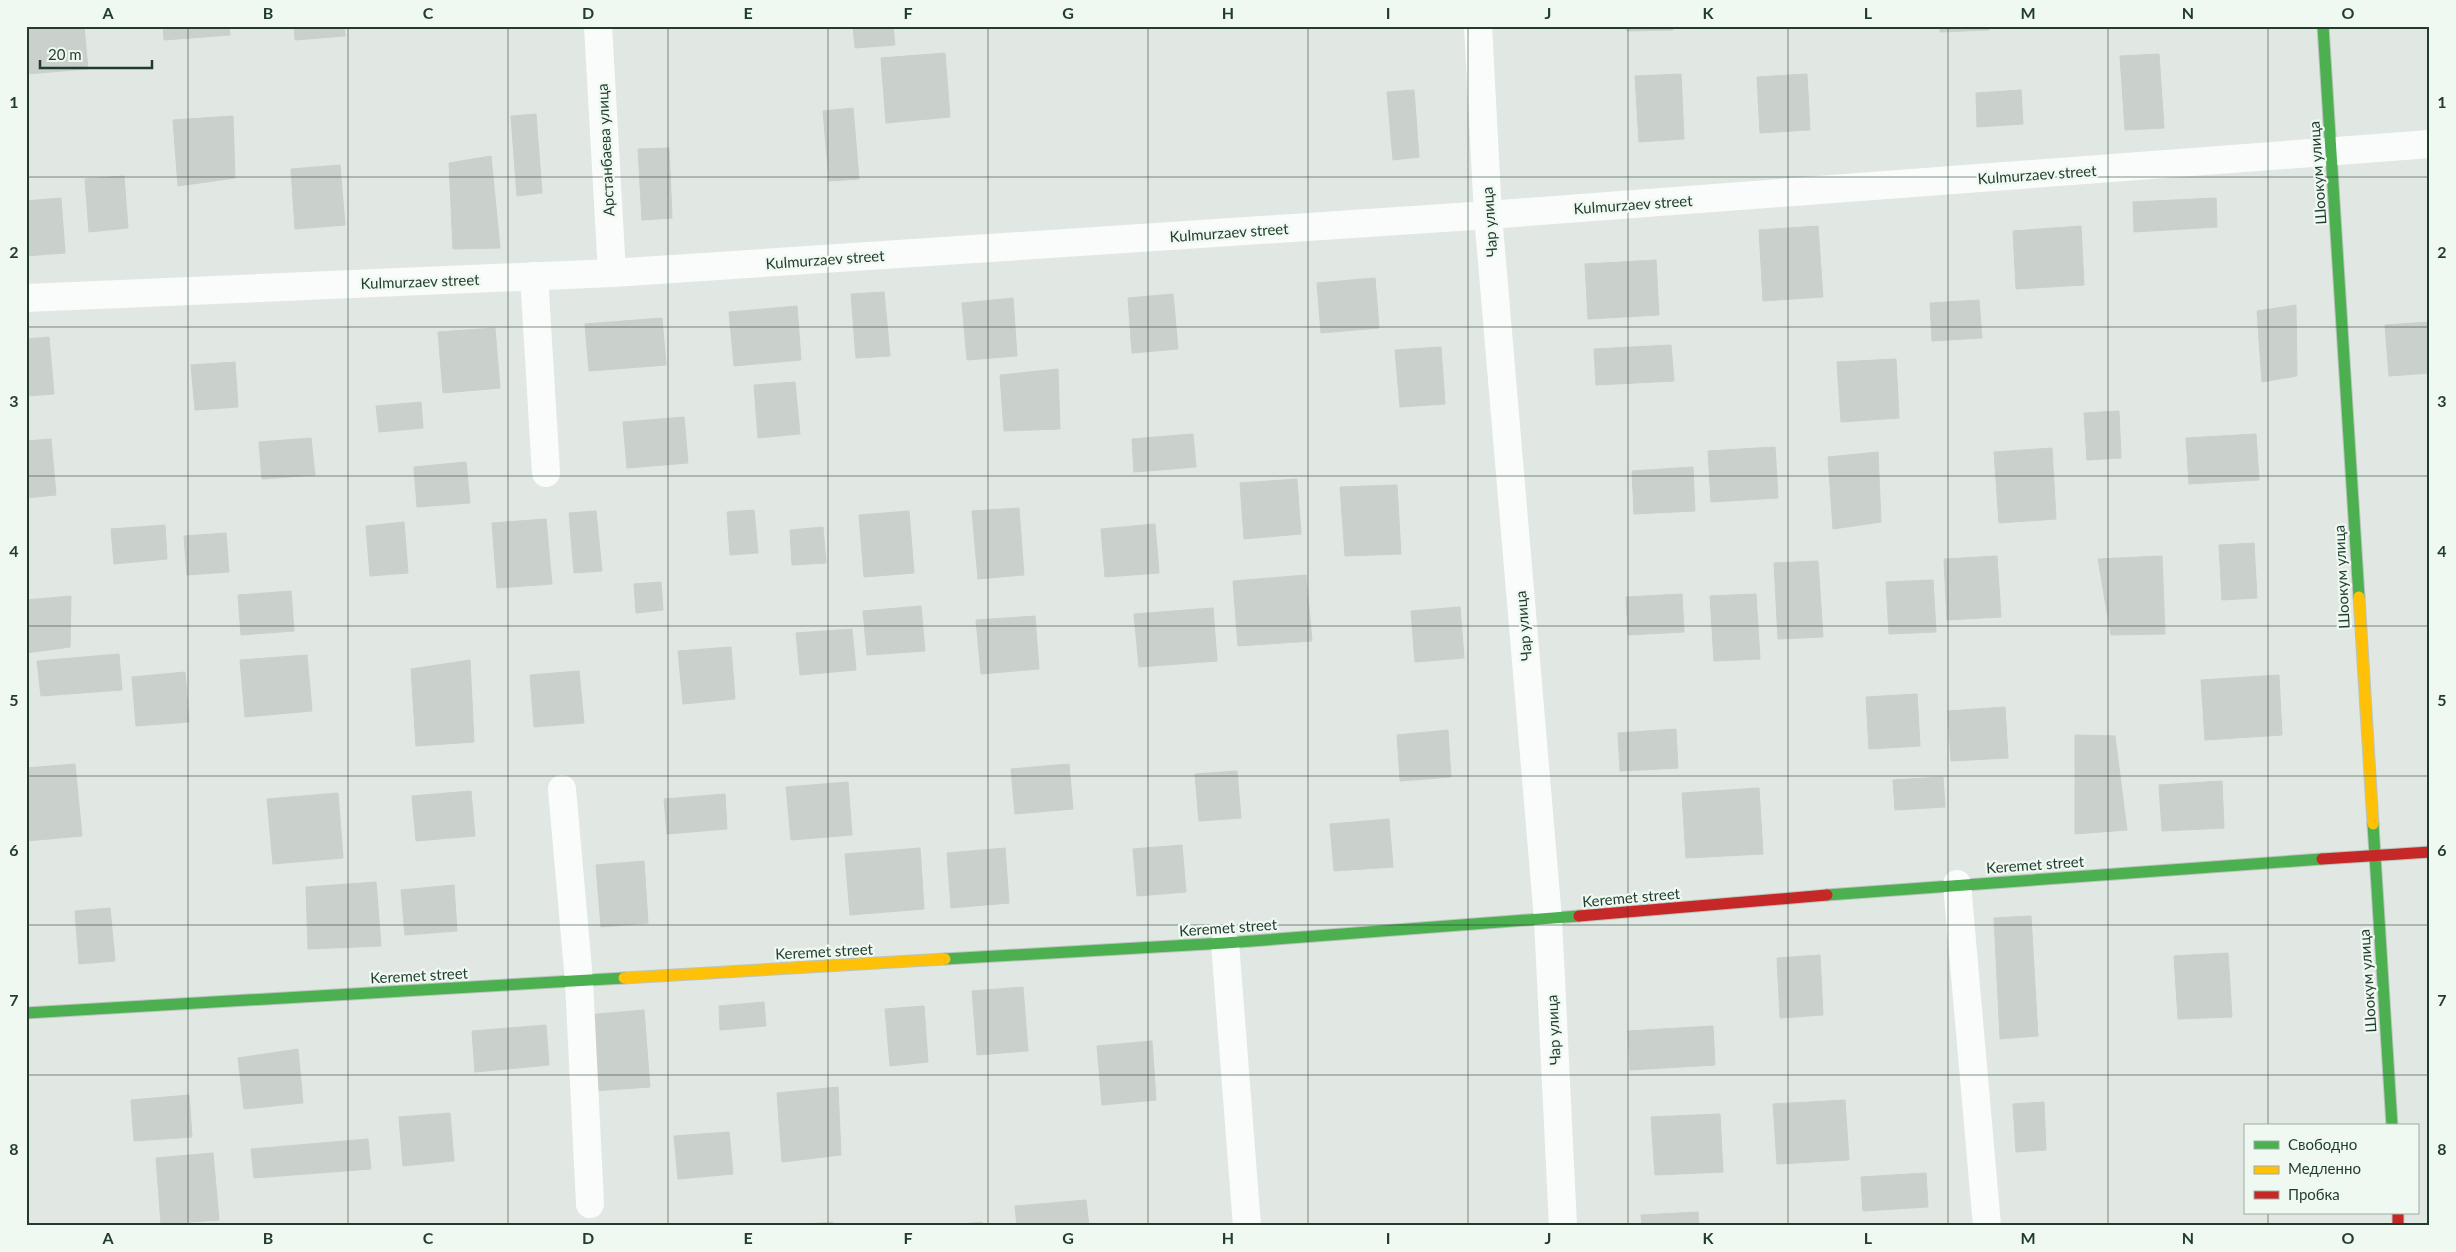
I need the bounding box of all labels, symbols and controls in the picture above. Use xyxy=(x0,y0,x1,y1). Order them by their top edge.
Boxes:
text: A xyxy=(101,3,114,22)
text: B xyxy=(263,3,273,22)
text: C xyxy=(423,3,434,22)
text: D xyxy=(582,3,594,22)
text: E xyxy=(743,3,753,22)
text: F xyxy=(903,3,913,22)
text: G xyxy=(1062,3,1074,22)
text: H xyxy=(1222,3,1234,22)
text: I xyxy=(1386,3,1390,22)
text: J xyxy=(1545,3,1551,22)
text: K xyxy=(1703,3,1715,22)
text: L xyxy=(1864,3,1873,22)
text: M xyxy=(2020,3,2036,22)
text: N xyxy=(2182,3,2194,22)
text: O xyxy=(2342,3,2355,22)
scale bar xyxy=(40,38,152,70)
text: 20 m xyxy=(48,45,82,63)
street label: Арстанбаева улица xyxy=(593,83,617,217)
text: 1 xyxy=(9,92,19,111)
text: 1 xyxy=(2437,92,2447,111)
street label: Шоокум улица xyxy=(2304,121,2330,225)
street label: Kulmurzaev street xyxy=(1977,161,2098,187)
street label: Чар улица xyxy=(1478,186,1500,258)
street label: Kulmurzaev street xyxy=(1573,191,1694,217)
street label: Kulmurzaev street xyxy=(1169,219,1290,245)
text: 2 xyxy=(9,242,19,261)
text: 2 xyxy=(2437,242,2447,261)
street label: Kulmurzaev street xyxy=(765,246,886,272)
street label: Kulmurzaev street xyxy=(360,270,480,292)
text: 3 xyxy=(9,391,19,410)
text: 3 xyxy=(2437,391,2447,410)
street label: Шоокум улица xyxy=(2329,525,2353,629)
text: 4 xyxy=(9,541,19,560)
text: 4 xyxy=(2437,541,2447,560)
street label: Чар улица xyxy=(1511,590,1535,662)
text: 5 xyxy=(9,690,19,709)
text: 5 xyxy=(2437,690,2447,709)
text: 6 xyxy=(9,840,19,859)
text: 6 xyxy=(2437,840,2447,859)
street label: Keremet street xyxy=(1985,852,2085,876)
street label: Keremet street xyxy=(1581,884,1681,910)
street label: Keremet street xyxy=(1178,915,1278,939)
street label: Шоокум улица xyxy=(2354,929,2380,1033)
street label: Keremet street xyxy=(775,939,874,963)
street label: Keremet street xyxy=(370,963,469,987)
text: 7 xyxy=(9,990,19,1009)
text: 7 xyxy=(2437,990,2447,1009)
street label: Чар улица xyxy=(1542,994,1564,1066)
legend xyxy=(2244,1124,2418,1214)
text: Свободно xyxy=(2288,1135,2357,1153)
text: 8 xyxy=(9,1139,19,1158)
text: 8 xyxy=(2437,1139,2447,1158)
text: Медленно xyxy=(2288,1159,2361,1177)
text: Пробка xyxy=(2288,1185,2340,1203)
text: A xyxy=(101,1228,114,1247)
text: B xyxy=(263,1228,273,1247)
text: C xyxy=(423,1228,434,1247)
text: D xyxy=(582,1228,594,1247)
text: E xyxy=(743,1228,753,1247)
text: F xyxy=(903,1228,913,1247)
text: G xyxy=(1062,1228,1074,1247)
text: H xyxy=(1222,1228,1234,1247)
text: I xyxy=(1386,1228,1390,1247)
text: J xyxy=(1545,1228,1551,1247)
text: K xyxy=(1703,1228,1715,1247)
text: L xyxy=(1864,1228,1873,1247)
text: M xyxy=(2020,1228,2036,1247)
text: N xyxy=(2182,1228,2194,1247)
text: O xyxy=(2342,1228,2355,1247)

